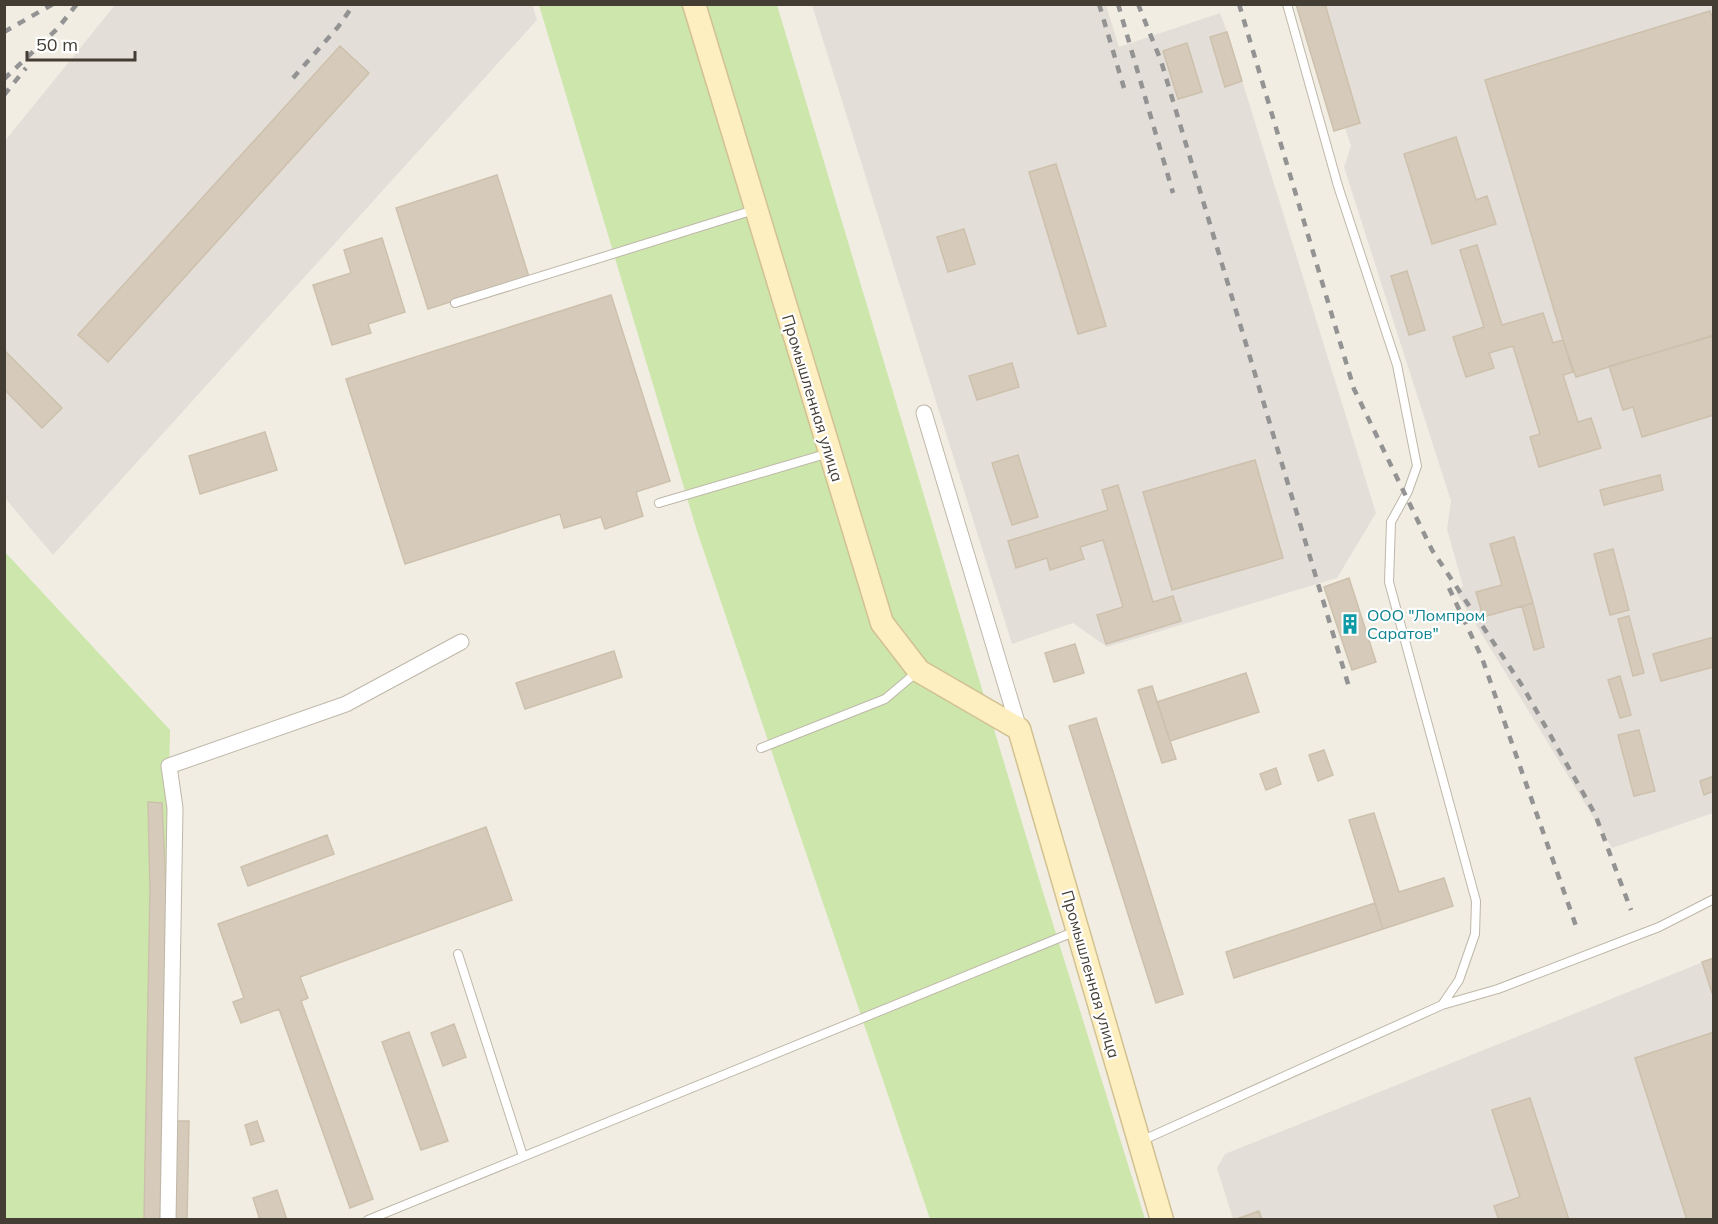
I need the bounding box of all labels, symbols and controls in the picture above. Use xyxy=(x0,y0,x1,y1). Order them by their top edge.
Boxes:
scale bar xyxy=(27,24,135,62)
text: 50 m xyxy=(36,33,78,56)
street label: Промышленная улица xyxy=(778,312,848,484)
place label: ООО "Ломпром Саратов" xyxy=(1367,605,1485,643)
building icon: ООО "Ломпром Саратов" xyxy=(1338,612,1362,636)
street label: Промышленная улица xyxy=(1057,888,1125,1060)

